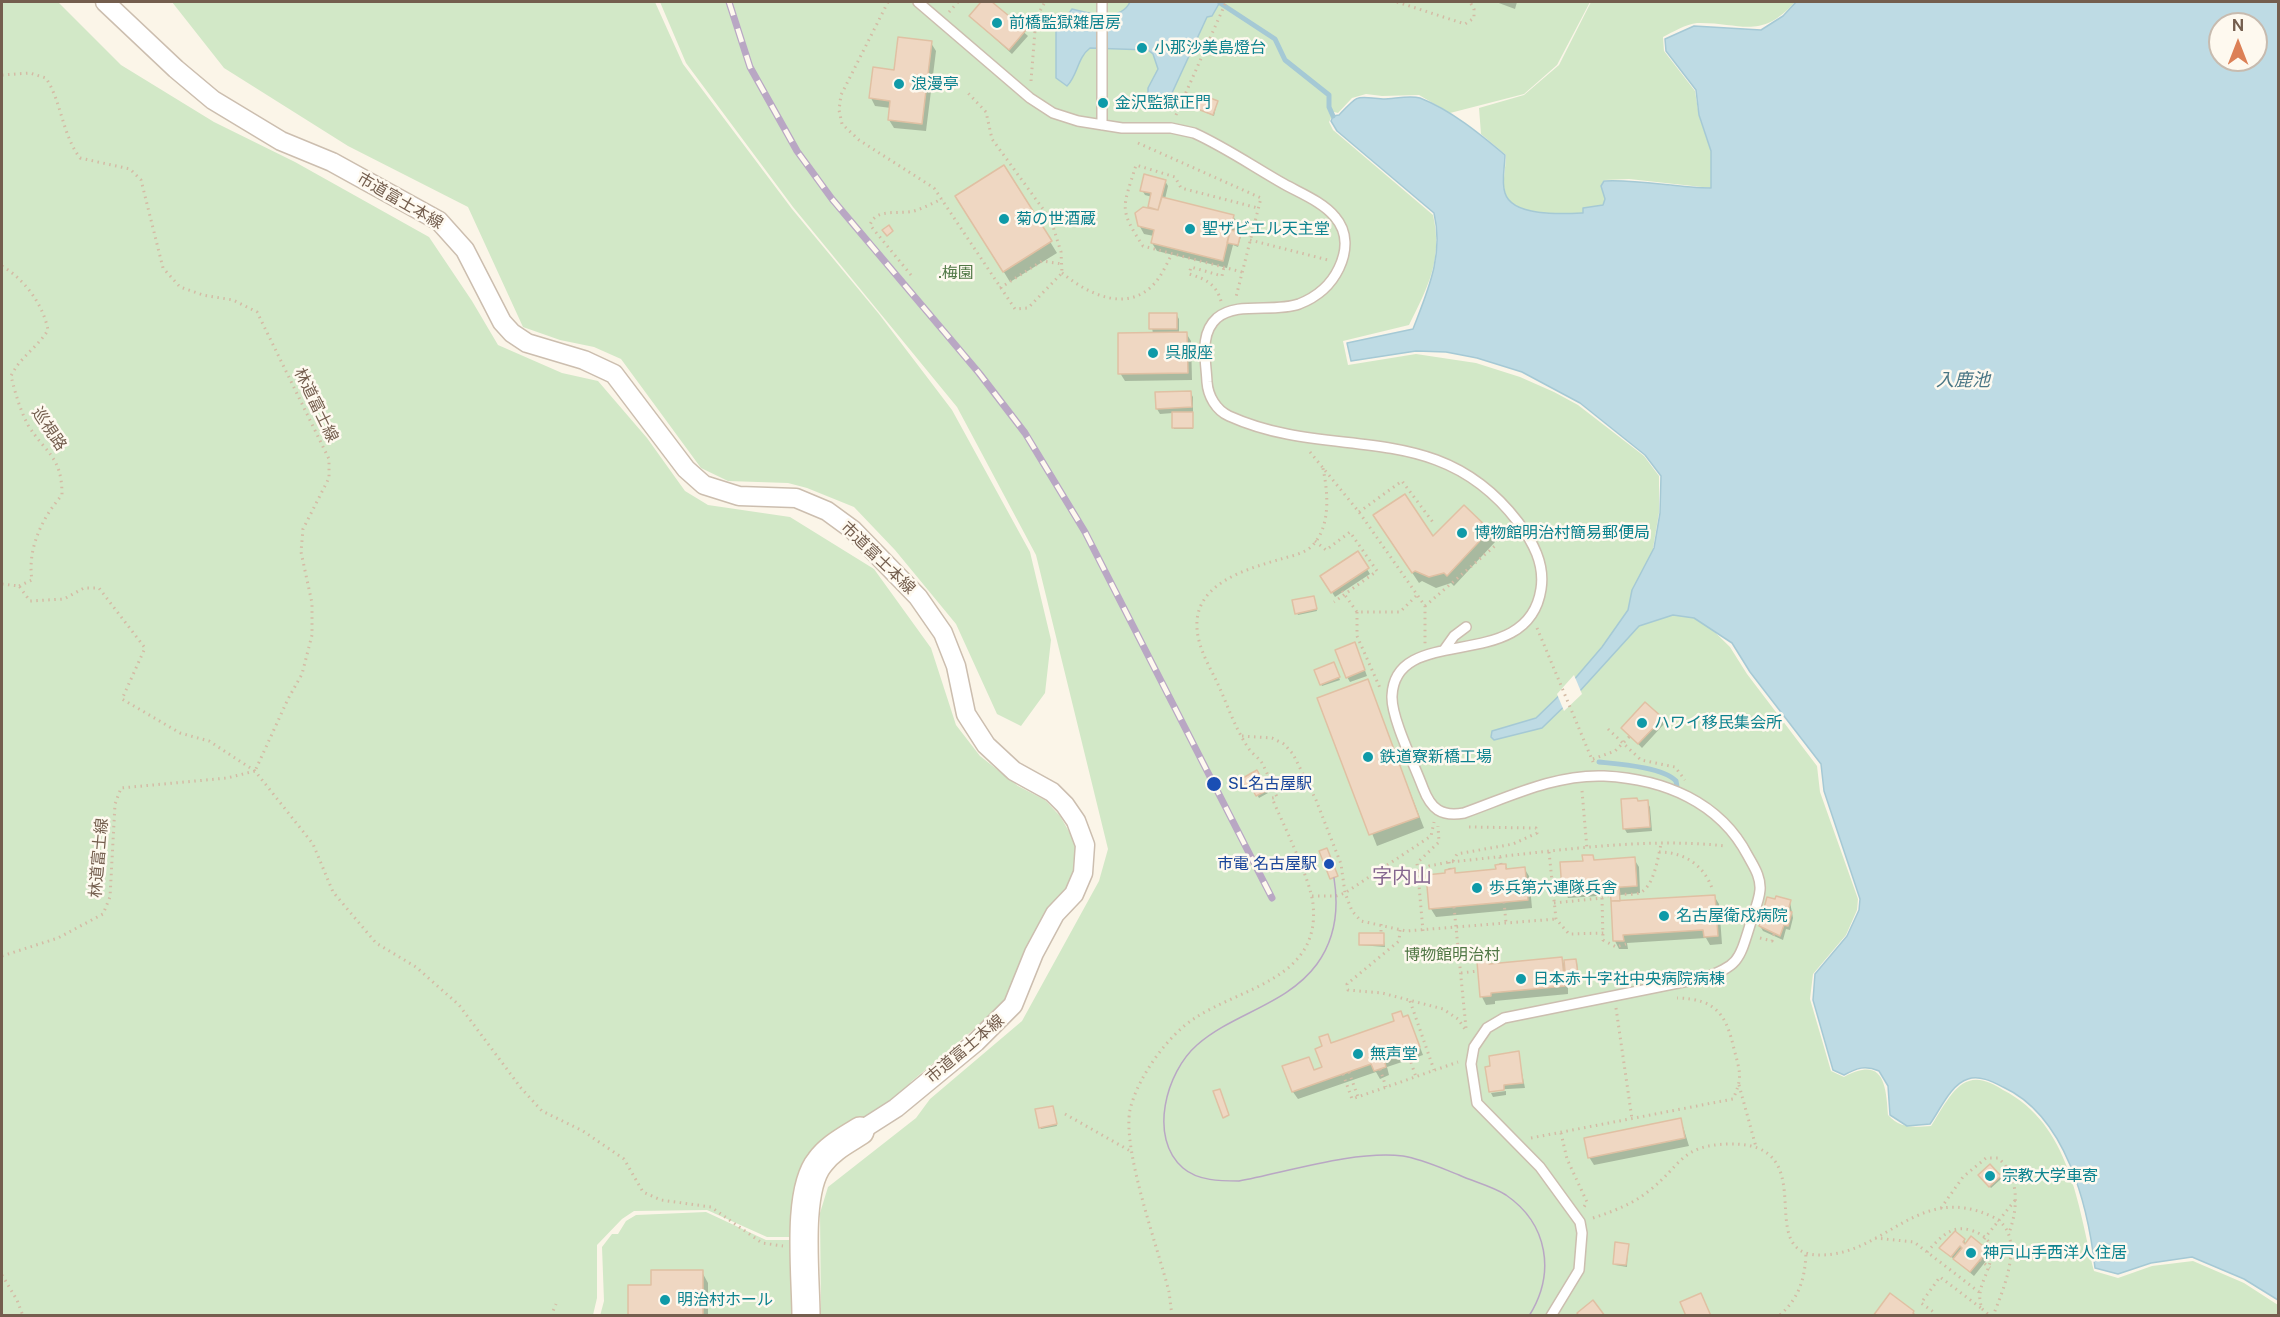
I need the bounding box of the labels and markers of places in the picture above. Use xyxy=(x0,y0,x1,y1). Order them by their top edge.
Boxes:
place label: 前橋監獄雑居房 xyxy=(1009,13,1121,33)
marker: 前橋監獄雑居房 xyxy=(990,16,1004,30)
place label: 小那沙美島燈台 xyxy=(1154,38,1266,58)
marker: 小那沙美島燈台 xyxy=(1135,41,1149,55)
place label: 浪漫亭 xyxy=(911,74,959,94)
marker: 浪漫亭 xyxy=(892,77,906,91)
place label: 金沢監獄正門 xyxy=(1115,93,1211,113)
marker: 金沢監獄正門 xyxy=(1096,96,1110,110)
place label: 菊の世酒蔵 xyxy=(1016,209,1096,229)
marker: 菊の世酒蔵 xyxy=(997,212,1011,226)
place label: 聖ザビエル天主堂 xyxy=(1202,219,1330,239)
marker: 聖ザビエル天主堂 xyxy=(1183,222,1197,236)
place label: 呉服座 xyxy=(1165,343,1213,363)
marker: 呉服座 xyxy=(1146,346,1160,360)
place label: 博物館明治村簡易郵便局 xyxy=(1474,523,1650,543)
marker: 博物館明治村簡易郵便局 xyxy=(1455,526,1469,540)
place label: ハワイ移民集会所 xyxy=(1654,713,1782,733)
marker: ハワイ移民集会所 xyxy=(1635,716,1649,730)
place label: 鉄道寮新橋工場 xyxy=(1380,747,1492,767)
marker: 鉄道寮新橋工場 xyxy=(1361,750,1375,764)
place label: SL名古屋駅 xyxy=(1228,774,1312,794)
marker: SL名古屋駅 xyxy=(1205,775,1223,793)
place label: 市電 名古屋駅 xyxy=(1217,854,1317,874)
marker: 市電 名古屋駅 xyxy=(1322,857,1336,871)
place label: 歩兵第六連隊兵舎 xyxy=(1489,878,1617,898)
marker: 歩兵第六連隊兵舎 xyxy=(1470,881,1484,895)
place label: 名古屋衛戍病院 xyxy=(1676,906,1788,926)
marker: 名古屋衛戍病院 xyxy=(1657,909,1671,923)
place label: 日本赤十字社中央病院病棟 xyxy=(1533,969,1725,989)
marker: 日本赤十字社中央病院病棟 xyxy=(1514,972,1528,986)
place label: 無声堂 xyxy=(1370,1044,1418,1064)
marker: 無声堂 xyxy=(1351,1047,1365,1061)
place label: 宗教大学車寄 xyxy=(2002,1166,2098,1186)
marker: 宗教大学車寄 xyxy=(1983,1169,1997,1183)
place label: 神戸山手西洋人住居 xyxy=(1983,1243,2127,1263)
marker: 神戸山手西洋人住居 xyxy=(1964,1246,1978,1260)
place label: 明治村ホール xyxy=(677,1290,773,1310)
marker: 明治村ホール xyxy=(658,1293,672,1307)

